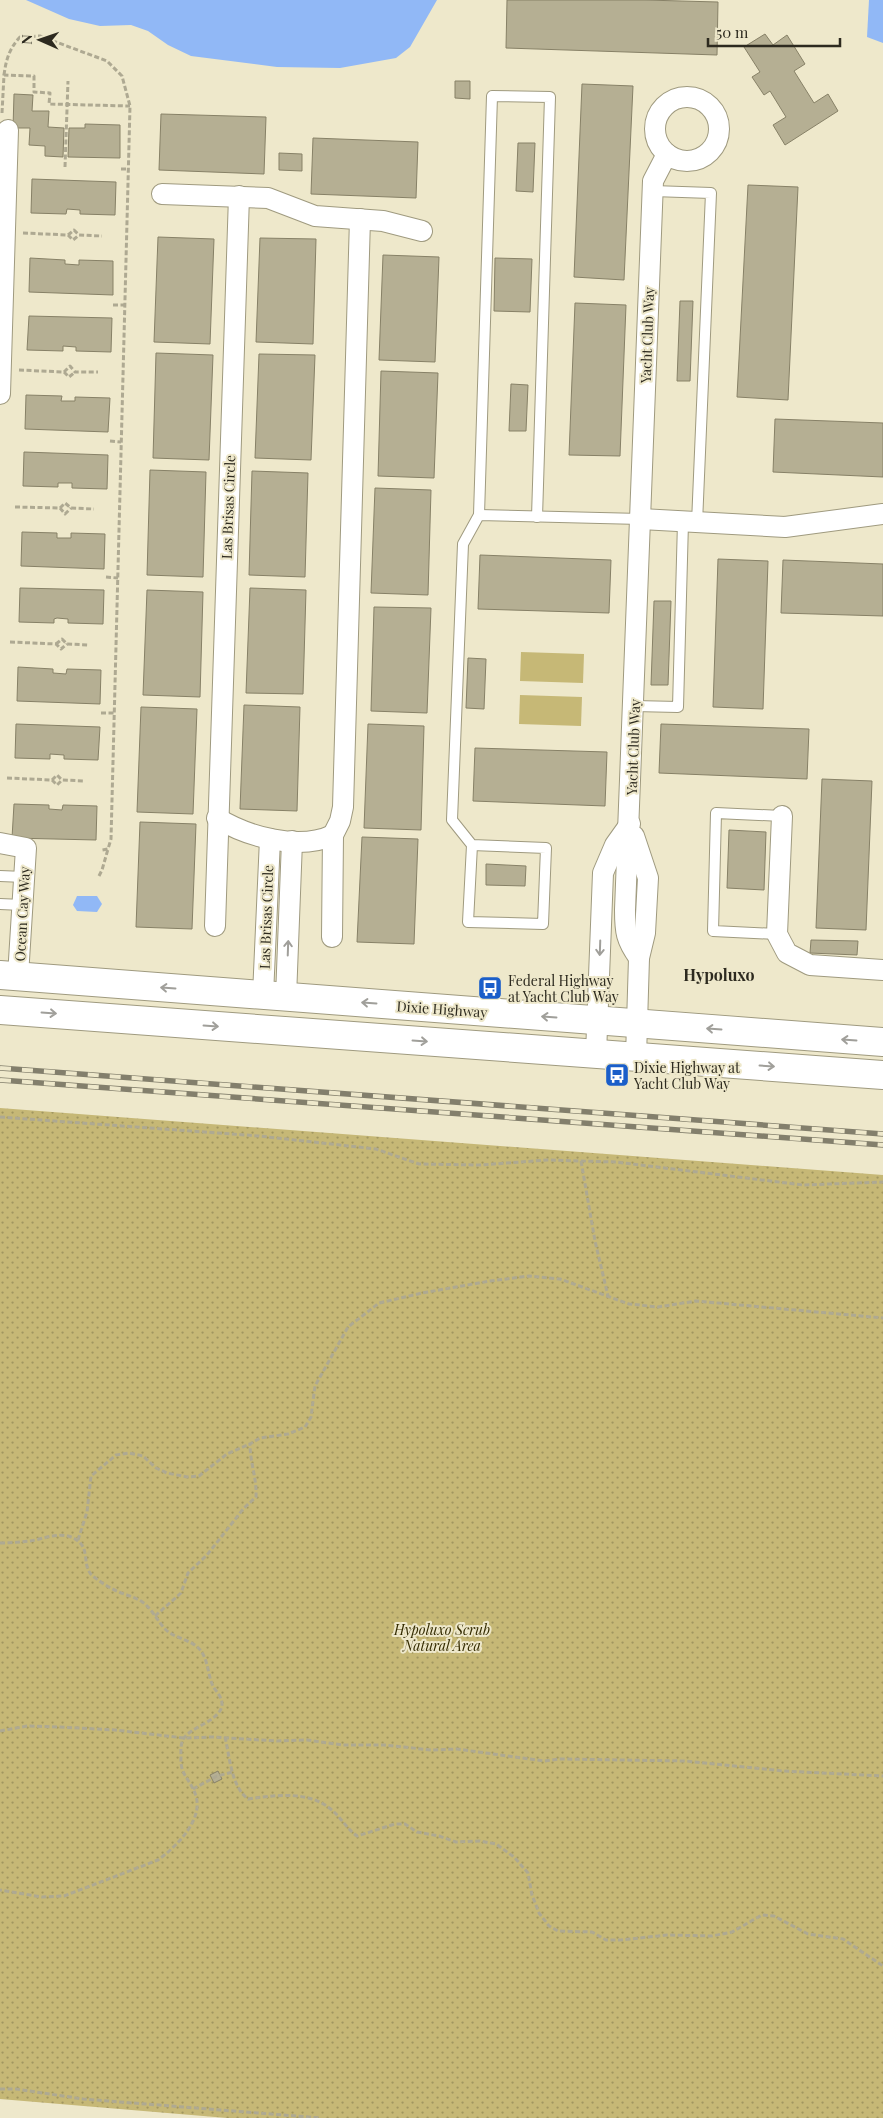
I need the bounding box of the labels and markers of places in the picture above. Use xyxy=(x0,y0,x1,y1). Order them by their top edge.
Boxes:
place label: Federal Highway at Yacht Club Way xyxy=(508,971,619,1006)
bus stop icon: Federal Highway at Yacht Club Way xyxy=(477,975,503,1001)
place label: Dixie Highway at Yacht Club Way xyxy=(633,1058,741,1093)
bus stop icon: Dixie Highway at Yacht Club Way xyxy=(604,1062,630,1088)

